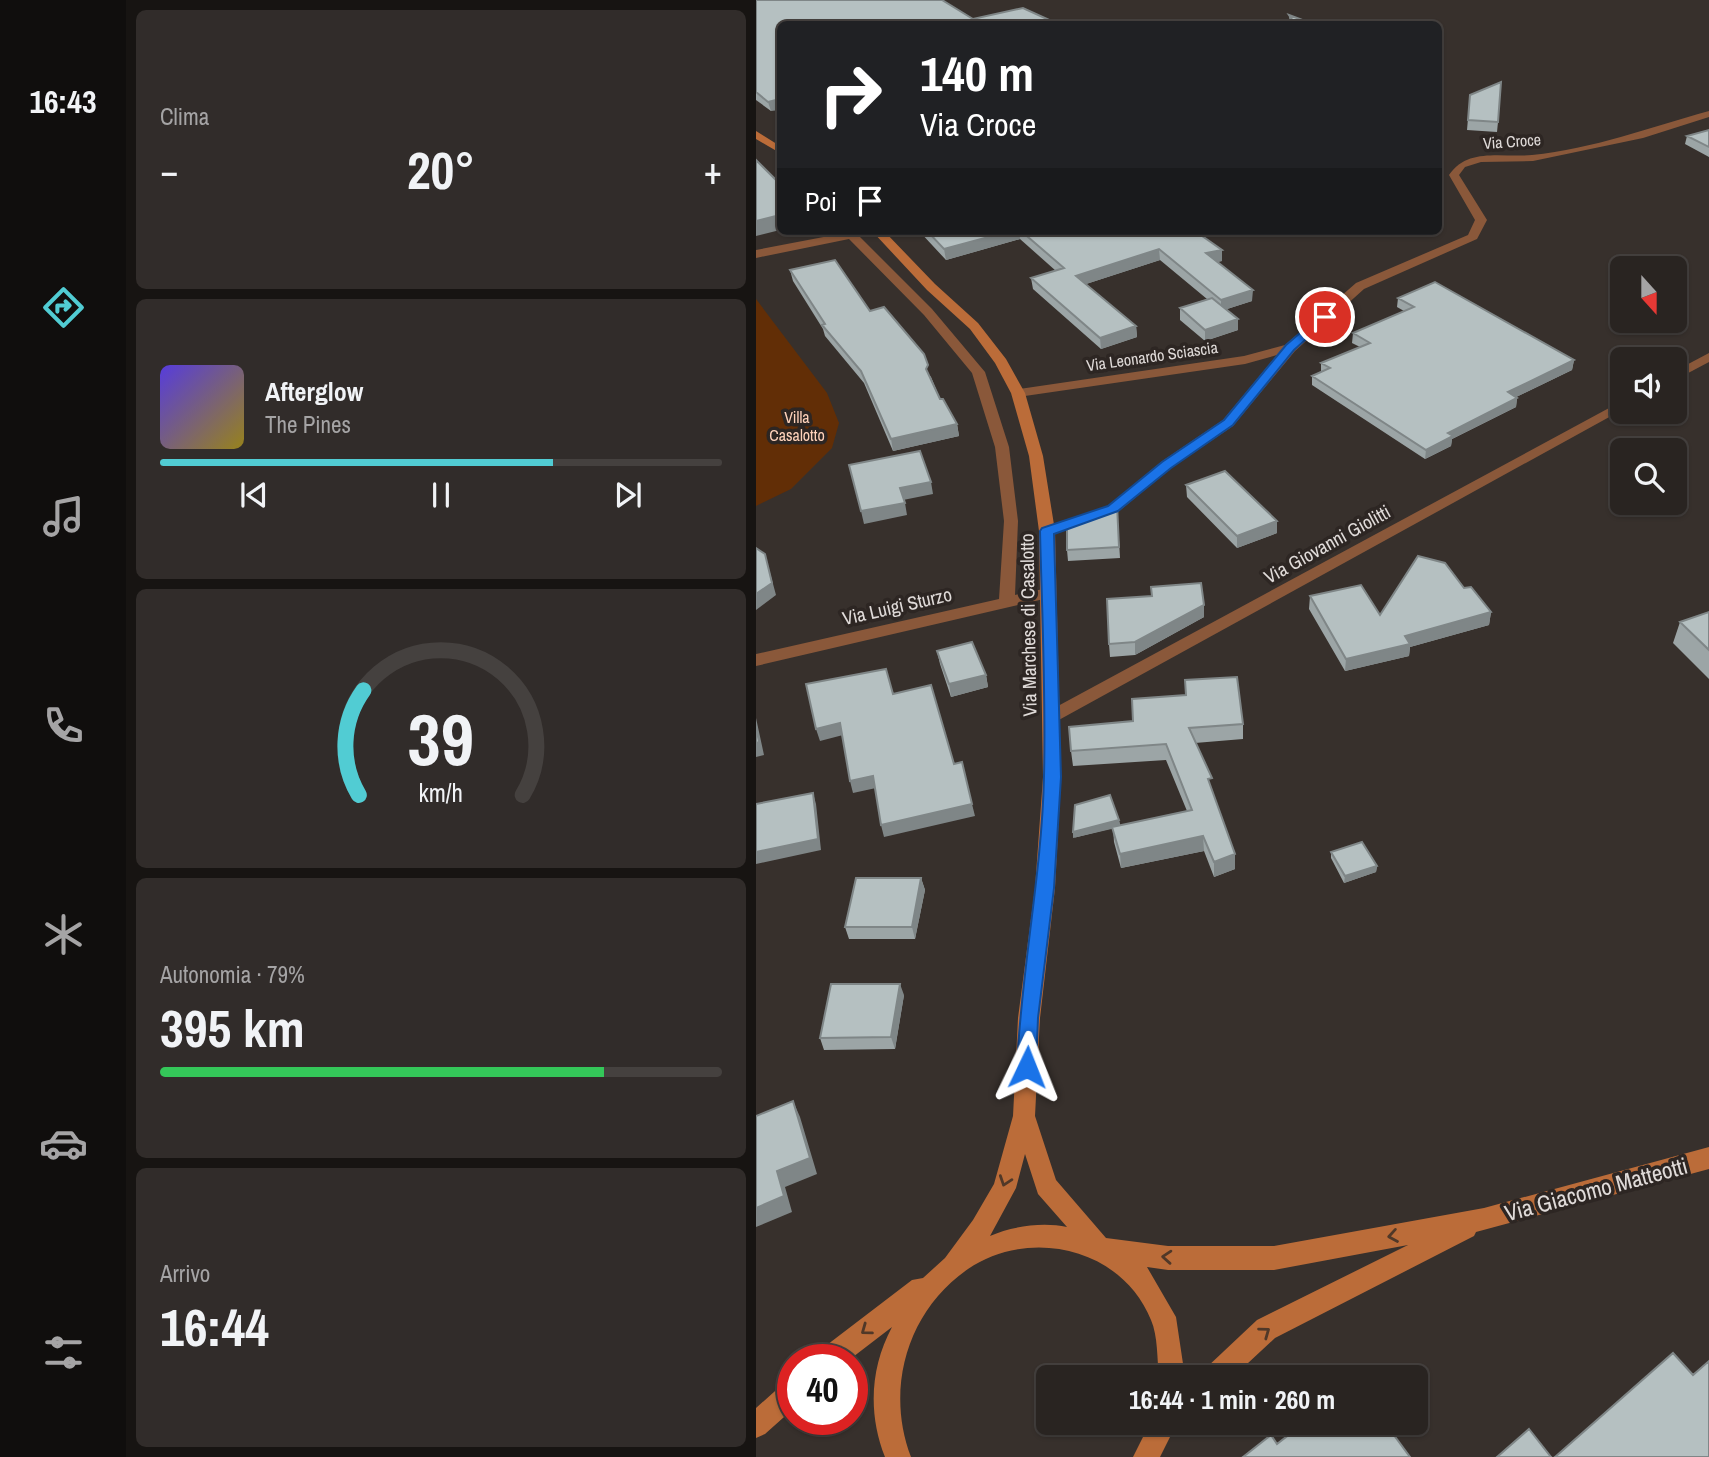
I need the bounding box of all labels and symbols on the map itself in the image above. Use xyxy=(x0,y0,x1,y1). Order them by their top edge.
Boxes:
street label: Via Croce xyxy=(1482,128,1542,154)
north arrow xyxy=(1610,256,1687,332)
pin xyxy=(1295,287,1355,347)
street label: Via Leonardo Sciascia xyxy=(1085,336,1220,376)
park label: Villa Casalotto xyxy=(769,406,825,446)
street label: Via Giovanni Giolitti xyxy=(1259,498,1395,590)
street label: Via Marchese di Casalotto xyxy=(1013,533,1043,717)
street label: Via Luigi Sturzo xyxy=(840,581,954,631)
position arrow xyxy=(990,1030,1064,1104)
street label: Via Giacomo Matteotti xyxy=(1501,1150,1691,1228)
one-way arrow xyxy=(999,1175,1013,1187)
one-way arrow xyxy=(1387,1228,1399,1243)
one-way arrow xyxy=(1162,1250,1173,1265)
one-way arrow xyxy=(861,1321,874,1334)
one-way arrow xyxy=(1258,1328,1270,1340)
speed limit sign: 40 xyxy=(777,1344,868,1435)

